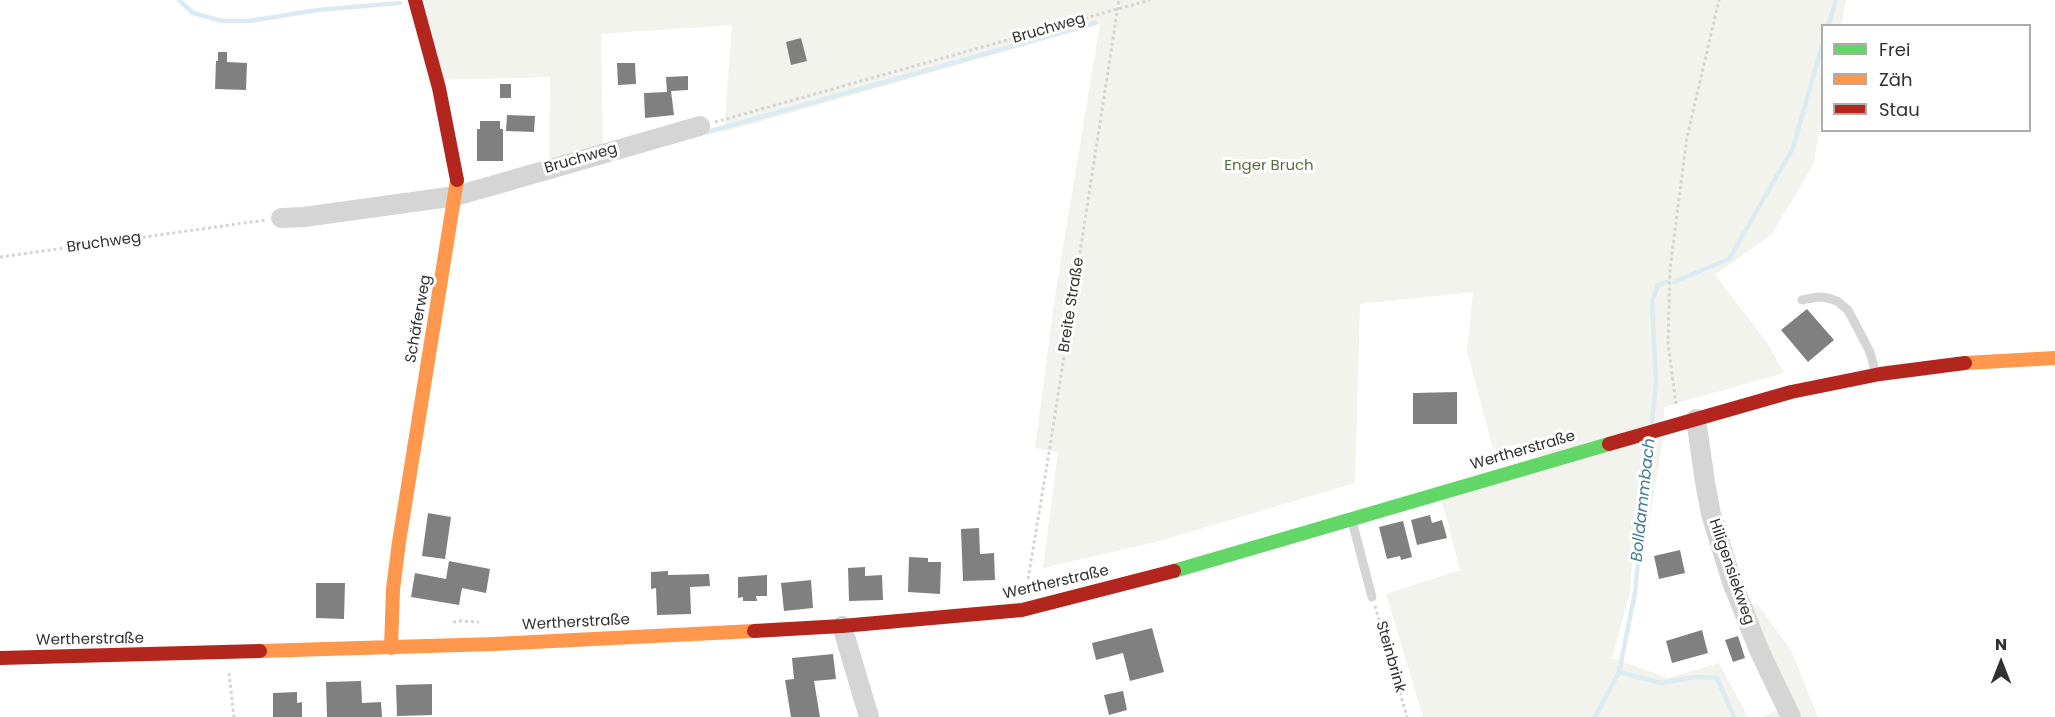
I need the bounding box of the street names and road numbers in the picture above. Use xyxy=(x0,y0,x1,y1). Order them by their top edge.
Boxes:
street label: Bruchweg xyxy=(1011,10,1087,48)
street label: Bruchweg xyxy=(543,140,619,178)
street label: Bruchweg xyxy=(66,229,142,257)
street label: Breite Straße xyxy=(1056,256,1088,354)
street label: Schäferweg xyxy=(402,274,436,364)
street label: Wertherstraße xyxy=(1469,427,1577,475)
street label: Hiligensiekweg xyxy=(1704,517,1758,627)
street label: Wertherstraße xyxy=(1001,562,1111,604)
street label: Wertherstraße xyxy=(522,611,630,635)
street label: Steinbrink xyxy=(1371,619,1409,695)
street label: Wertherstraße xyxy=(36,630,144,650)

